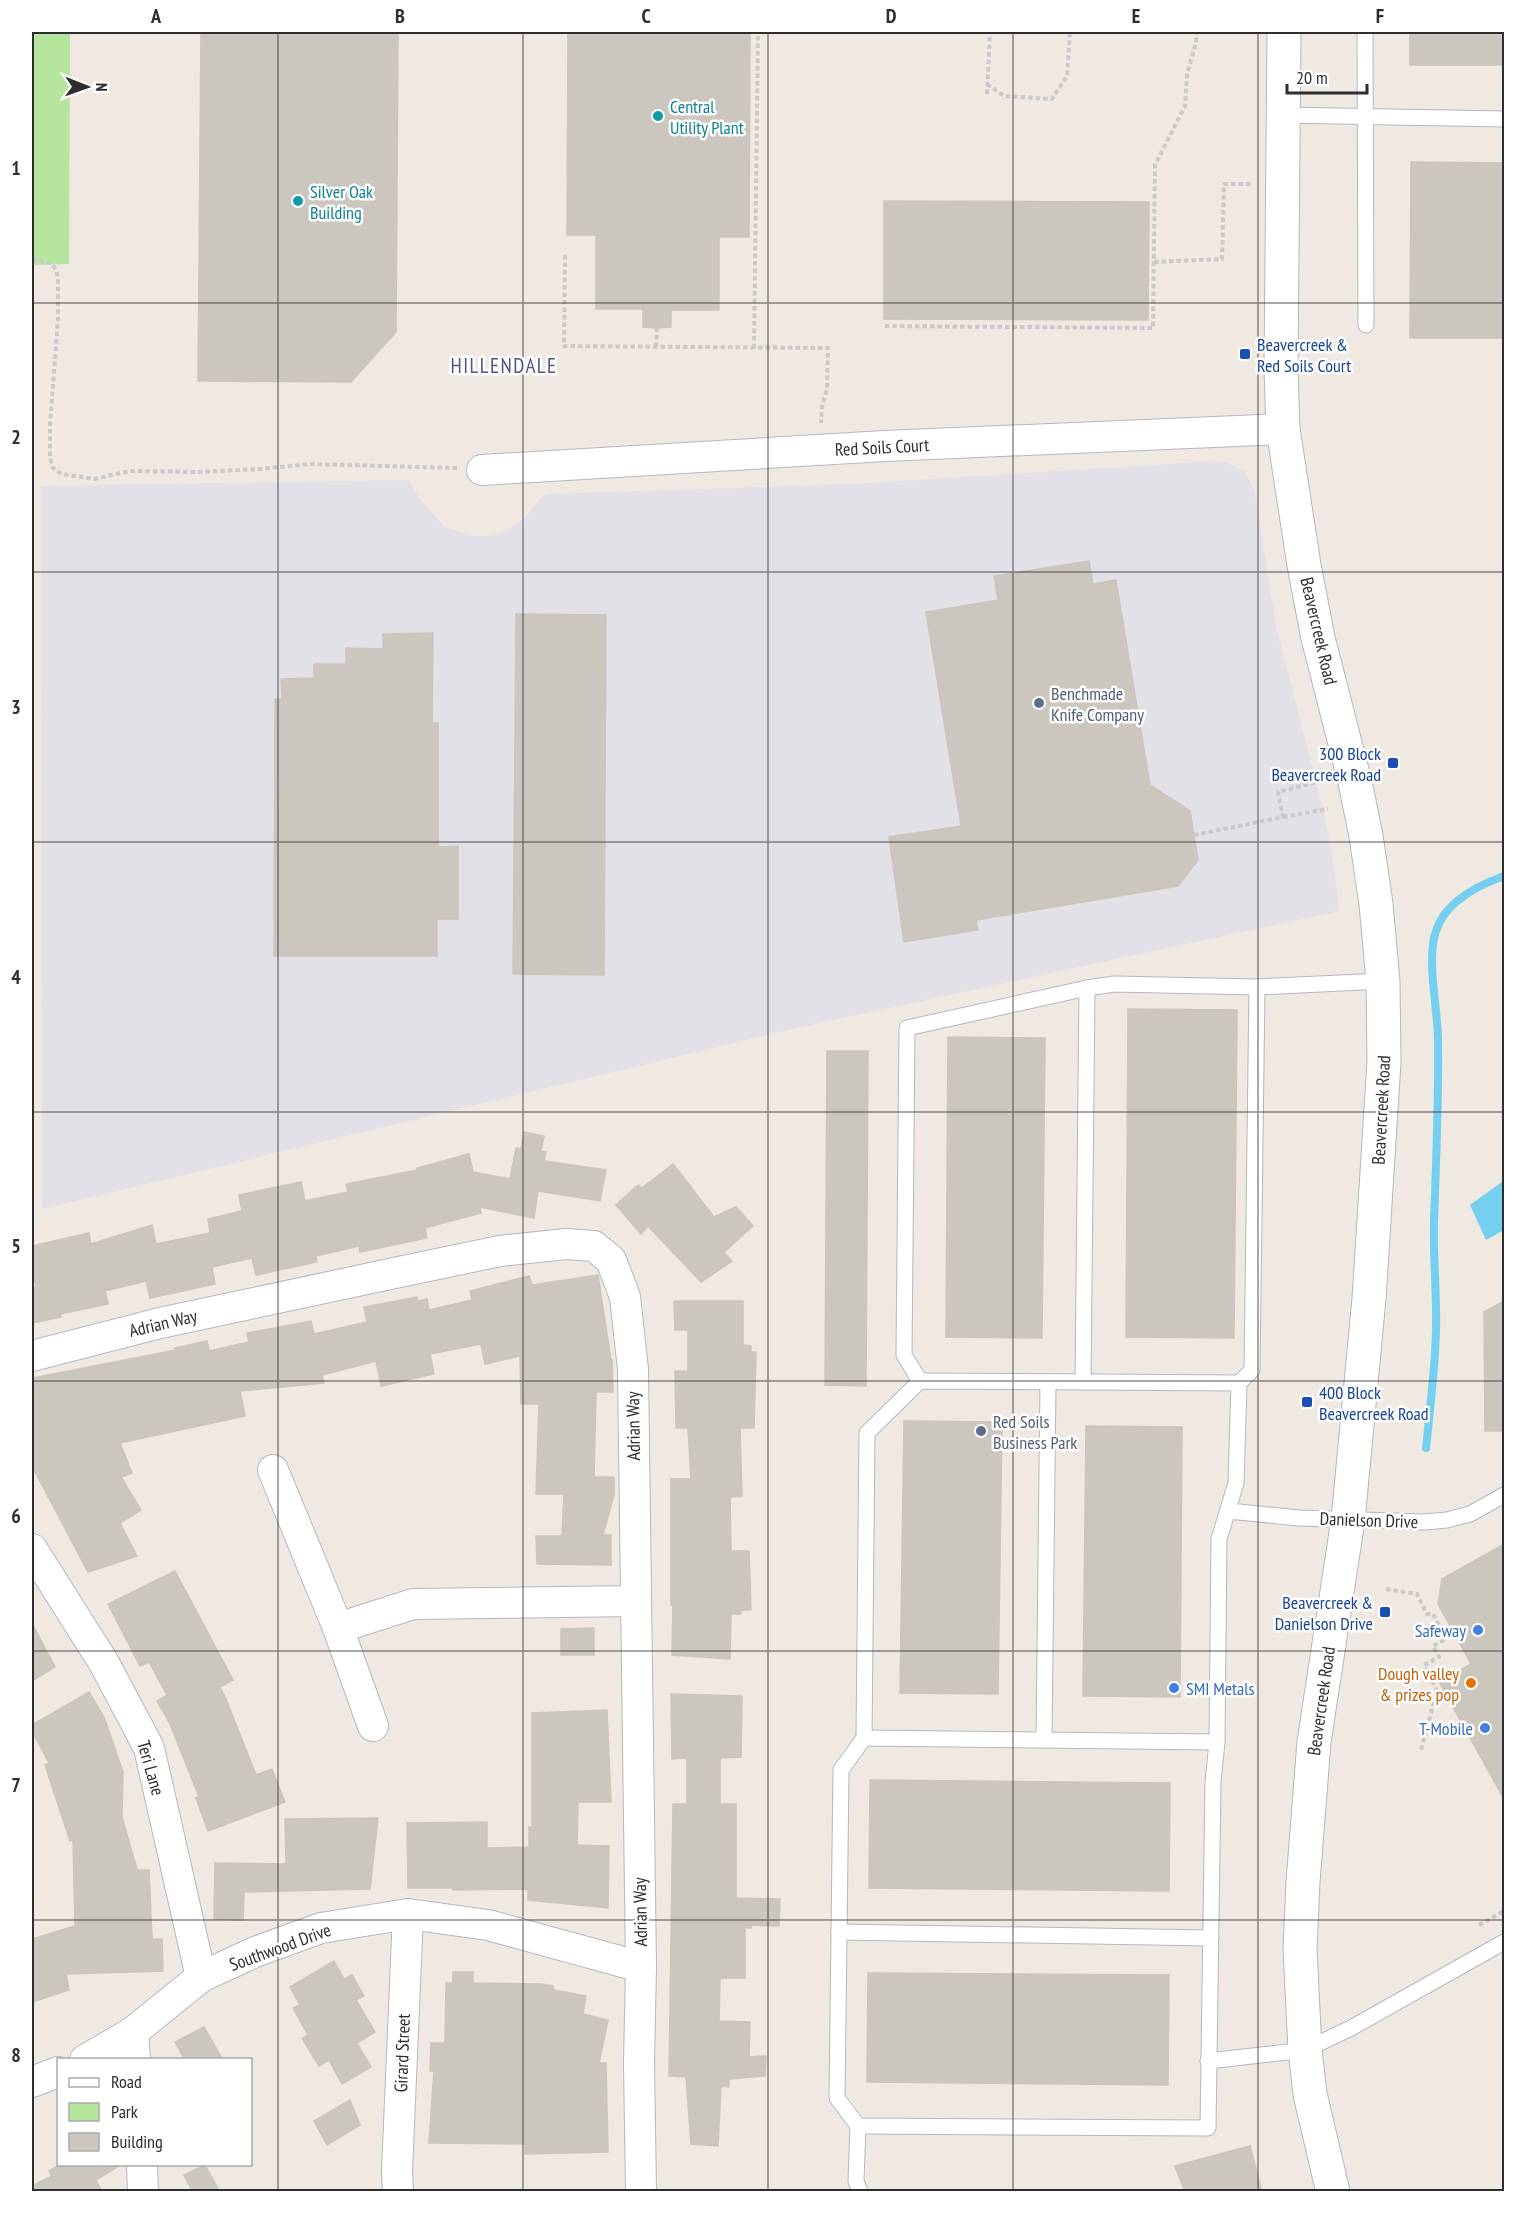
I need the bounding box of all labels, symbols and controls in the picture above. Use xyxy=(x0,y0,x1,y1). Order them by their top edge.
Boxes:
text: A xyxy=(150,3,162,29)
text: B xyxy=(395,3,405,29)
text: C xyxy=(641,3,651,29)
text: D xyxy=(886,3,897,29)
text: E xyxy=(1132,3,1140,29)
text: F xyxy=(1376,3,1384,29)
north arrow xyxy=(57,57,117,117)
scale bar xyxy=(1287,57,1366,95)
text: 20 m xyxy=(1296,66,1328,89)
text: N xyxy=(92,83,112,92)
place label: Central Utility Plant xyxy=(670,95,744,139)
marker: Central Utility Plant xyxy=(651,109,665,123)
text: 1 xyxy=(11,155,21,181)
place label: Silver Oak Building xyxy=(310,180,373,224)
marker: Silver Oak Building xyxy=(291,194,305,208)
place label: Beavercreek & Red Soils Court xyxy=(1257,333,1351,377)
marker: Beavercreek & Red Soils Court xyxy=(1238,347,1252,361)
district label: HILLENDALE xyxy=(450,352,558,379)
text: 2 xyxy=(11,424,21,450)
street label: Red Soils Court xyxy=(834,433,930,461)
street label: Beavercreek Road xyxy=(1295,575,1343,687)
place label: Benchmade Knife Company xyxy=(1051,682,1144,726)
text: 3 xyxy=(11,694,21,720)
marker: Benchmade Knife Company xyxy=(1032,696,1046,710)
place label: 300 Block Beavercreek Road xyxy=(1271,742,1381,786)
marker: 300 Block Beavercreek Road xyxy=(1386,756,1400,770)
text: 4 xyxy=(11,964,21,990)
street label: Beavercreek Road xyxy=(1367,1055,1395,1165)
text: 5 xyxy=(11,1233,21,1259)
street label: Adrian Way xyxy=(127,1304,200,1342)
place label: 400 Block Beavercreek Road xyxy=(1319,1381,1429,1425)
street label: Adrian Way xyxy=(621,1391,645,1461)
marker: 400 Block Beavercreek Road xyxy=(1300,1395,1314,1409)
place label: Red Soils Business Park xyxy=(993,1410,1077,1454)
marker: Red Soils Business Park xyxy=(974,1424,988,1438)
text: 6 xyxy=(11,1503,21,1529)
street label: Danielson Drive xyxy=(1319,1507,1419,1533)
place label: Beavercreek & Danielson Drive xyxy=(1275,1591,1373,1635)
marker: Beavercreek & Danielson Drive xyxy=(1378,1605,1392,1619)
place label: Safeway xyxy=(1415,1619,1466,1642)
marker: Safeway xyxy=(1471,1623,1485,1637)
street label: Beavercreek Road xyxy=(1302,1645,1340,1757)
place label: Dough valley & prizes pop xyxy=(1378,1662,1459,1706)
marker: Dough valley & prizes pop xyxy=(1464,1676,1478,1690)
place label: SMI Metals xyxy=(1186,1677,1255,1700)
marker: SMI Metals xyxy=(1167,1681,1181,1695)
place label: T-Mobile xyxy=(1419,1717,1473,1740)
marker: T-Mobile xyxy=(1478,1721,1492,1735)
street label: Teri Lane xyxy=(132,1738,170,1798)
text: 7 xyxy=(11,1772,21,1798)
street label: Adrian Way xyxy=(628,1877,652,1947)
street label: Southwood Drive xyxy=(226,1918,334,1976)
street label: Girard Street xyxy=(389,2013,415,2093)
text: 8 xyxy=(11,2042,21,2068)
legend xyxy=(57,2058,252,2166)
text: Road xyxy=(111,2070,142,2093)
text: Park xyxy=(111,2100,138,2123)
text: Building xyxy=(111,2130,163,2153)

